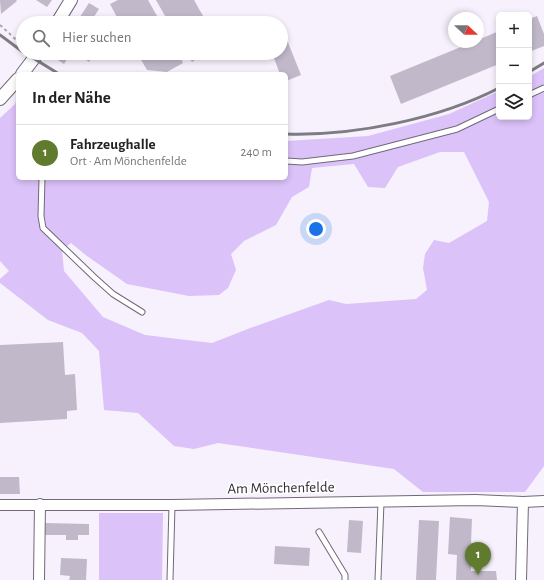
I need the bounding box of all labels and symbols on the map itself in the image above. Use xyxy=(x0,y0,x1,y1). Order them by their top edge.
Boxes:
north arrow xyxy=(448,12,484,48)
your location xyxy=(306,219,326,239)
street label: Am Mönchenfelde xyxy=(227,480,335,496)
pin: 1 xyxy=(465,542,491,575)

